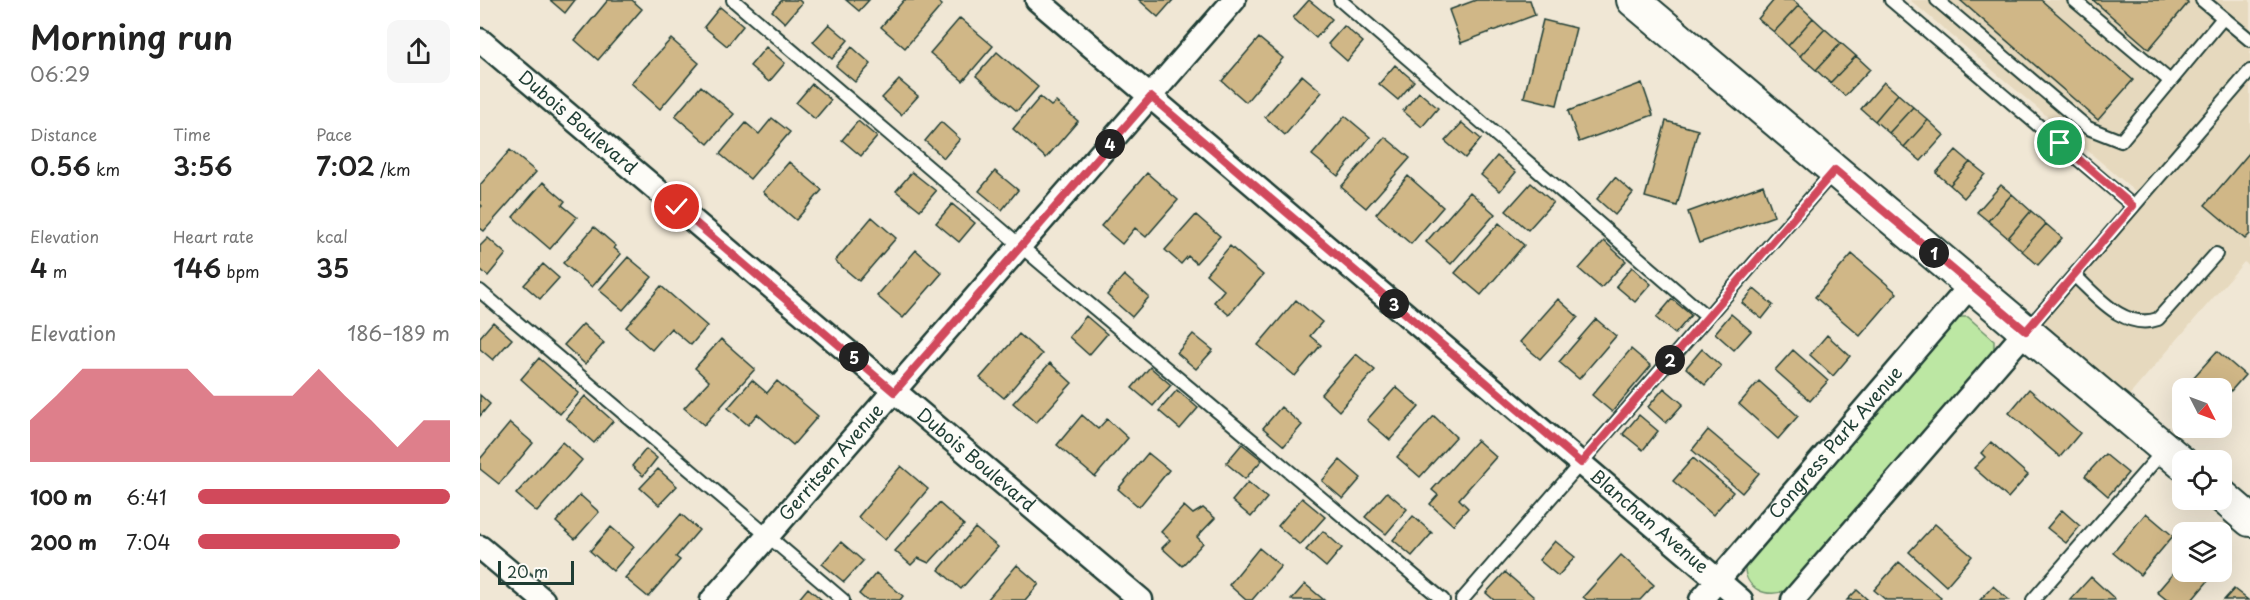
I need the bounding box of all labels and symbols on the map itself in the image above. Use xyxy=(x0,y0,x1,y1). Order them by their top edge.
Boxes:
street label: Dubois Boulevard xyxy=(513,63,644,180)
pin xyxy=(2034,117,2085,168)
pin: 4 xyxy=(1095,129,1125,159)
pin xyxy=(651,181,702,232)
pin: 1 xyxy=(1919,238,1949,268)
pin: 3 xyxy=(1379,289,1409,319)
pin: 5 xyxy=(839,342,869,372)
pin: 2 xyxy=(1655,345,1685,375)
street label: Congress Park Avenue xyxy=(1761,359,1908,524)
north arrow xyxy=(2172,378,2232,438)
street label: Gerritsen Avenue xyxy=(772,397,889,526)
street label: Dubois Boulevard xyxy=(912,401,1042,517)
street label: Blanchan Avenue xyxy=(1585,462,1715,579)
scale bar xyxy=(498,558,574,586)

